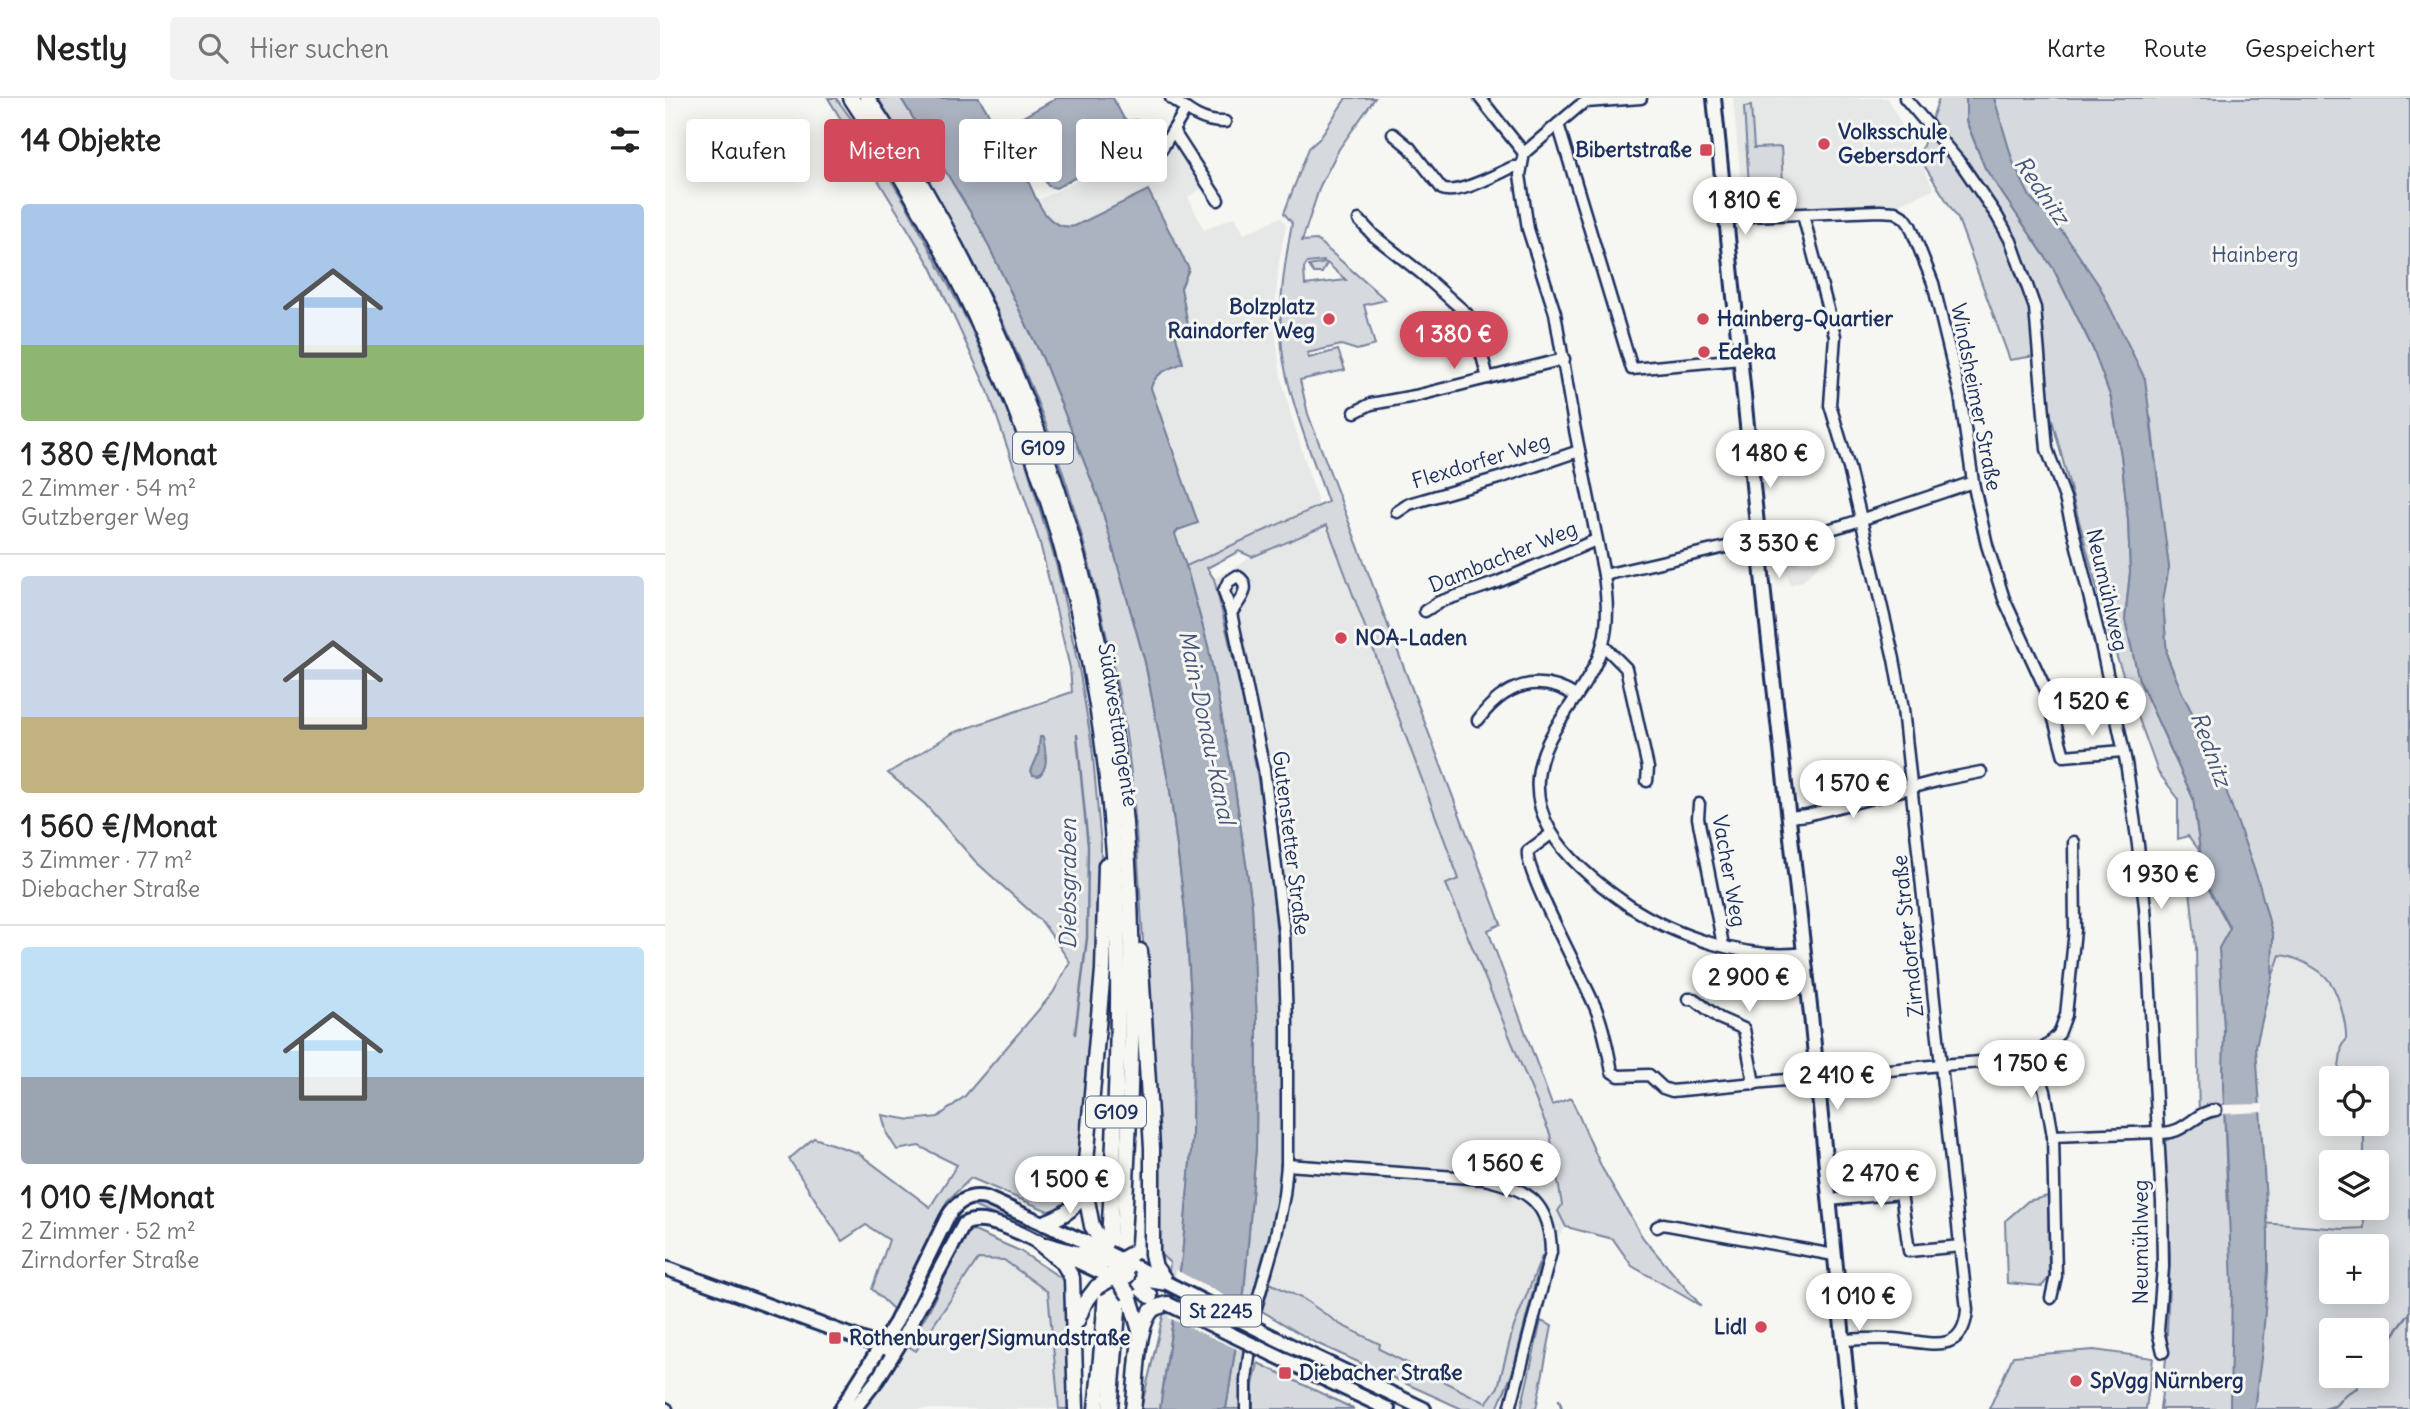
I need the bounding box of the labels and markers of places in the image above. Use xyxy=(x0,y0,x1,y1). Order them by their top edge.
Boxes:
place label: Volksschule Gebersdorf xyxy=(1838,118,1948,169)
place label: Bibertstraße xyxy=(1575,136,1692,163)
marker: Volksschule Gebersdorf xyxy=(1816,136,1832,152)
marker: Bibertstraße xyxy=(1698,142,1714,158)
pin: 1 810 € xyxy=(1680,178,1810,237)
place label: Bolzplatz Raindorfer Weg xyxy=(1168,293,1315,344)
place label: Hainberg-Quartier xyxy=(1717,305,1893,332)
marker: Bolzplatz Raindorfer Weg xyxy=(1321,311,1337,327)
marker: Hainberg-Quartier xyxy=(1695,311,1711,327)
pin: 1 380 € xyxy=(1389,312,1519,371)
place label: Edeka xyxy=(1718,338,1776,365)
marker: Edeka xyxy=(1696,344,1712,360)
pin: 1 480 € xyxy=(1705,430,1835,490)
pin: 3 530 € xyxy=(1714,520,1844,580)
place label: NOA-Laden xyxy=(1355,624,1467,651)
marker: NOA-Laden xyxy=(1333,630,1349,646)
pin: 1 520 € xyxy=(2027,678,2157,738)
pin: 1 570 € xyxy=(1788,760,1918,820)
pin: 1 930 € xyxy=(2096,852,2226,911)
pin: 2 900 € xyxy=(1684,954,1814,1014)
pin: 1 750 € xyxy=(1966,1040,2096,1100)
pin: 2 410 € xyxy=(1772,1052,1902,1112)
pin: 1 560 € xyxy=(1441,1140,1571,1200)
pin: 2 470 € xyxy=(1816,1150,1946,1210)
pin: 1 500 € xyxy=(1005,1156,1135,1216)
pin: 1 010 € xyxy=(1794,1274,1924,1333)
place label: Lidl xyxy=(1714,1313,1747,1340)
marker: Lidl xyxy=(1753,1319,1769,1335)
place label: Rothenburger/Sigmundstraße xyxy=(849,1324,1130,1351)
marker: Rothenburger/Sigmundstraße xyxy=(827,1330,843,1346)
place label: Diebacher Straße xyxy=(1299,1359,1463,1386)
marker: Diebacher Straße xyxy=(1277,1365,1293,1381)
place label: SpVgg Nürnberg xyxy=(2090,1367,2244,1394)
marker: SpVgg Nürnberg xyxy=(2068,1373,2084,1389)

